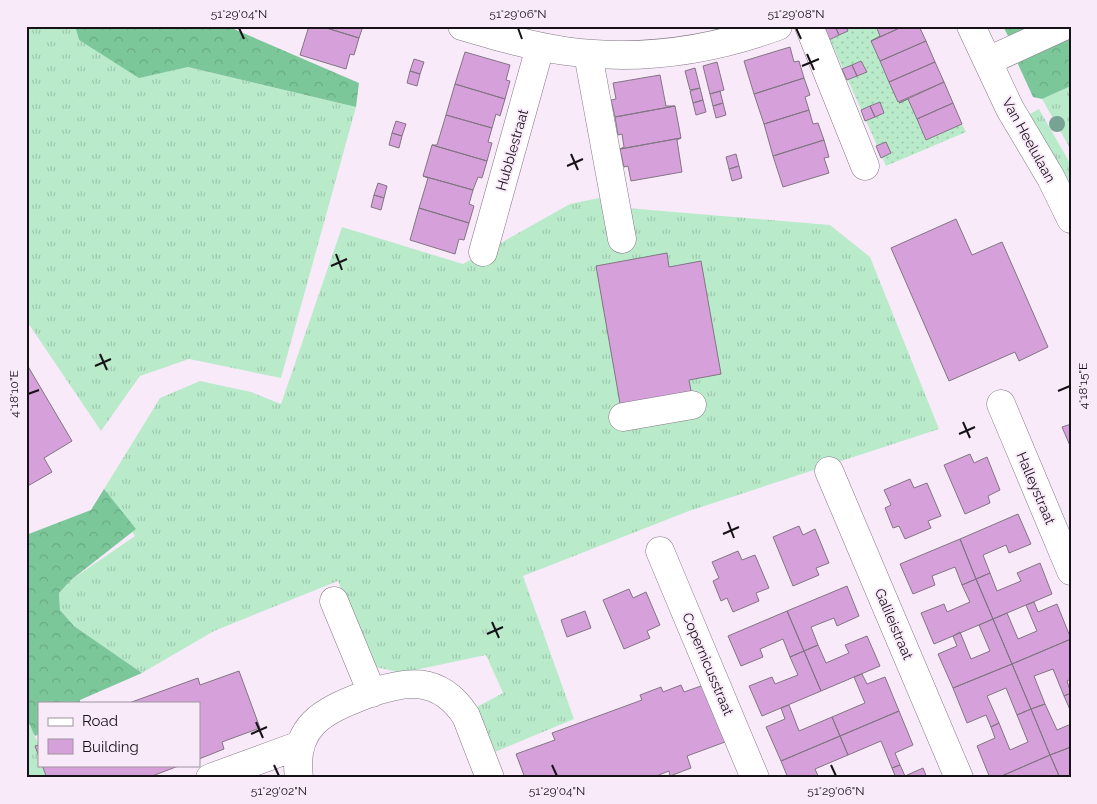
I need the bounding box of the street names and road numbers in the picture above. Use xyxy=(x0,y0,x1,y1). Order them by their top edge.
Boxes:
street label: Van Heelulaan xyxy=(999,95,1059,185)
street label: Hubblestraat xyxy=(493,107,531,193)
street label: Halleystraat xyxy=(1014,449,1059,527)
street label: Galileistraat xyxy=(872,586,916,662)
street label: Copernicusstraat xyxy=(679,610,737,718)

